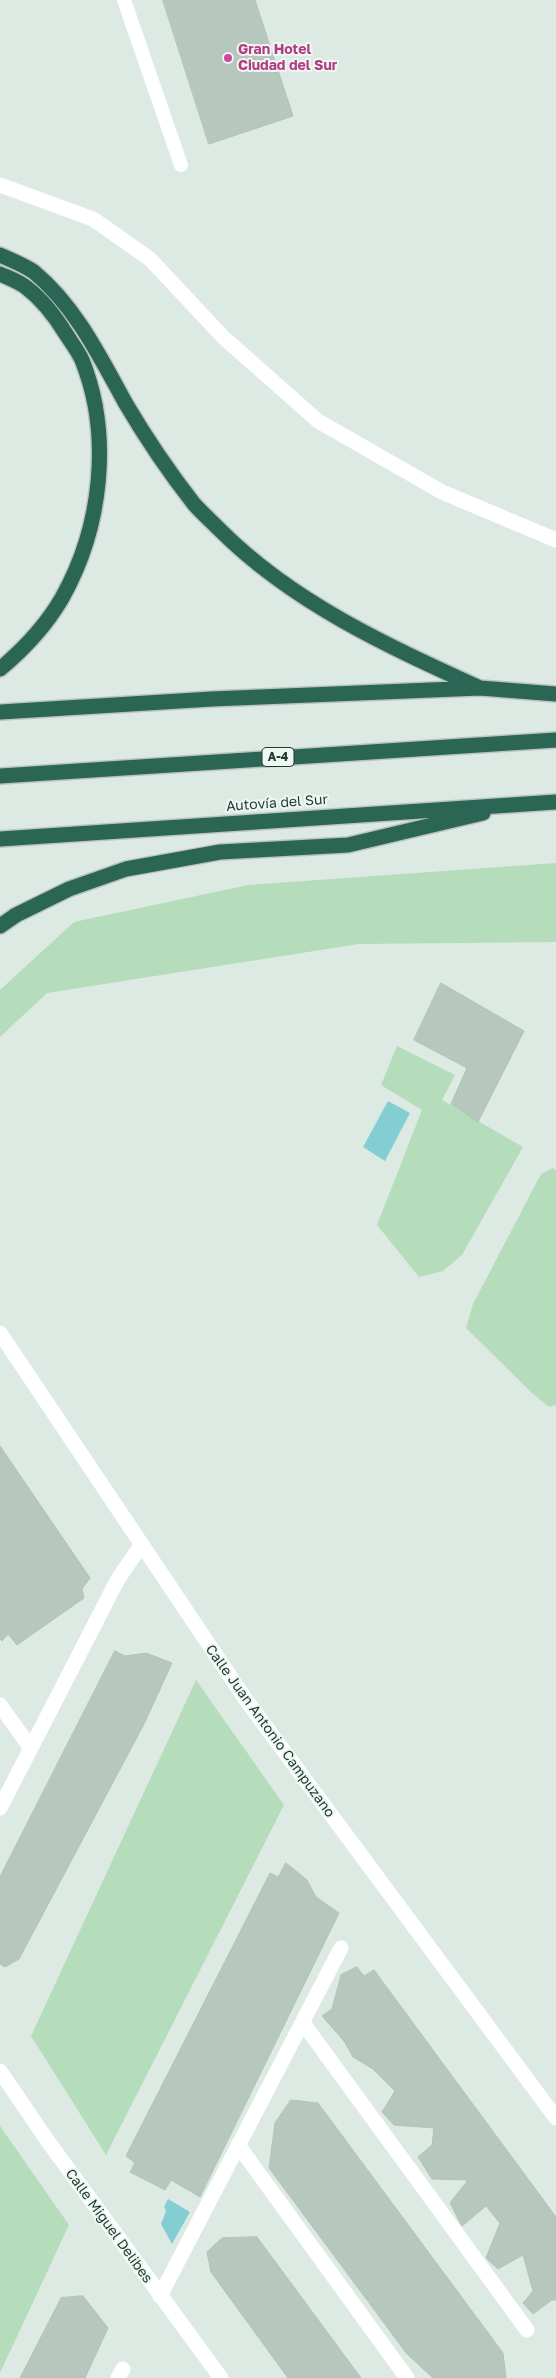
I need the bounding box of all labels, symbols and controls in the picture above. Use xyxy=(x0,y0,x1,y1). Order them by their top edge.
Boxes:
place label: Gran Hotel Ciudad del Sur xyxy=(238,42,337,74)
marker: Gran Hotel Ciudad del Sur xyxy=(222,52,234,64)
road number: A-4 xyxy=(262,748,294,766)
street label: Autovía del Sur xyxy=(226,791,328,815)
street label: Calle Juan Antonio Campuzano xyxy=(202,1641,338,1821)
street label: Calle Miguel Delibes xyxy=(62,2166,156,2286)

